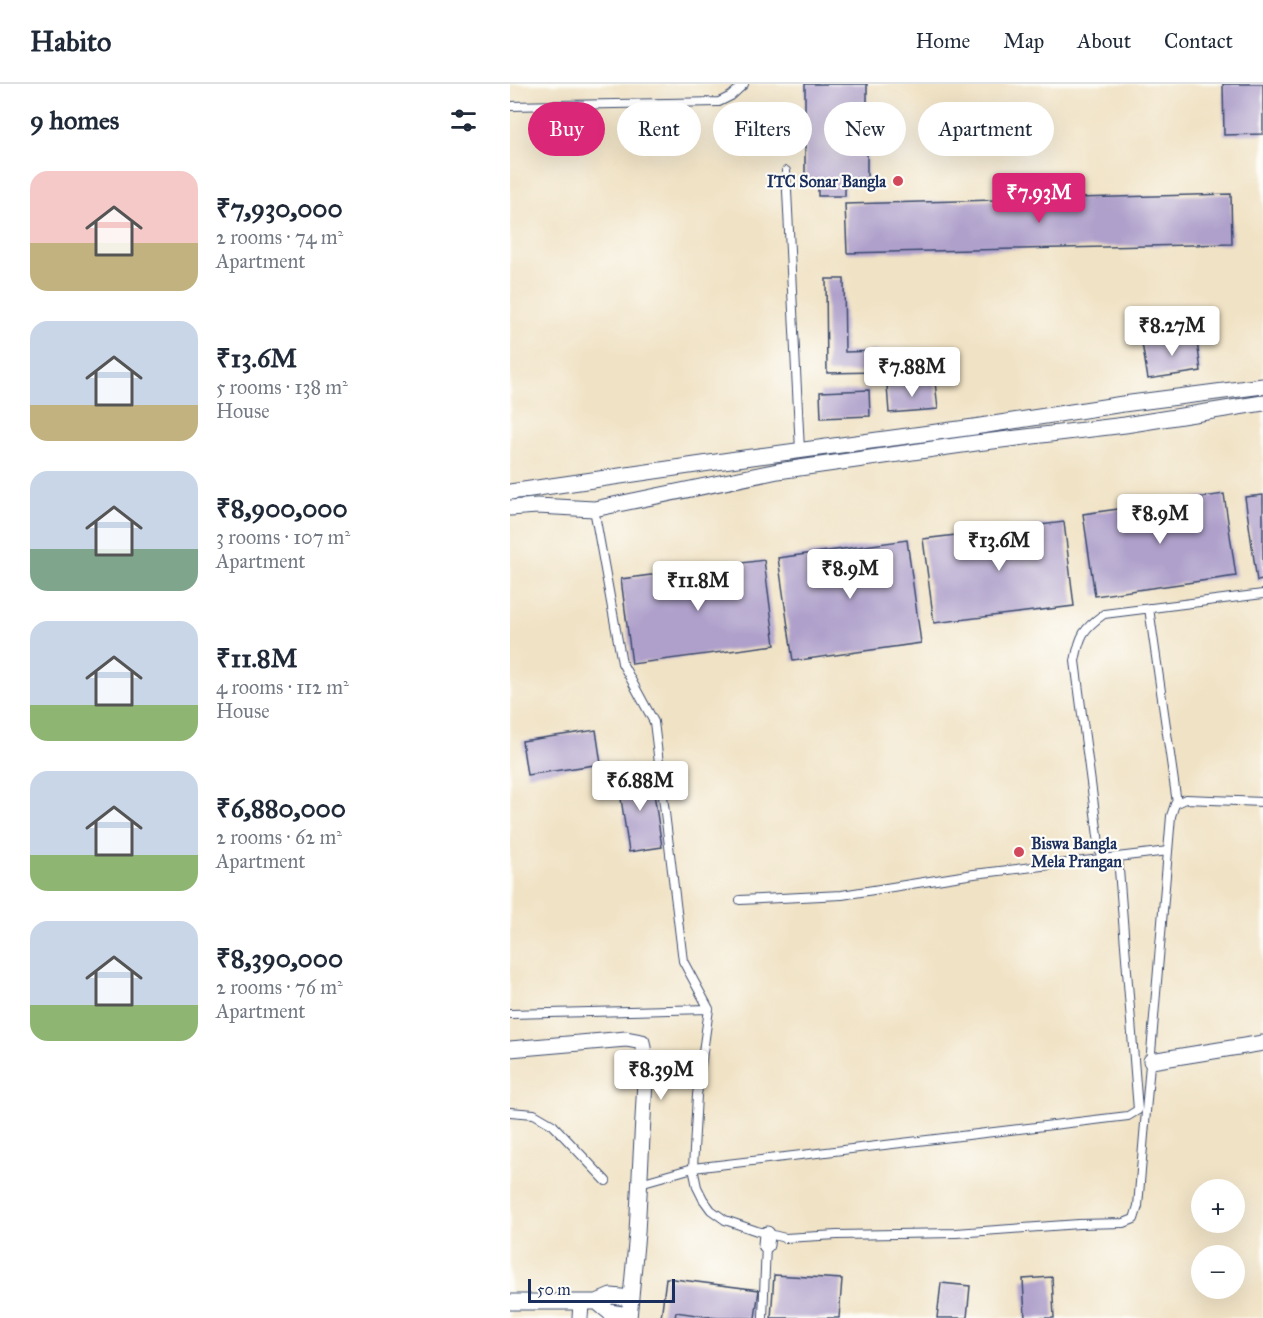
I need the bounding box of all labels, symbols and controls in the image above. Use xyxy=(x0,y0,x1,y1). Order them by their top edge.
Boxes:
text: Habito xyxy=(30,24,111,59)
text: Home xyxy=(915,28,970,54)
text: Map xyxy=(1003,28,1044,54)
text: About xyxy=(1077,28,1131,54)
text: Contact xyxy=(1164,28,1233,54)
chip: Buy xyxy=(528,102,605,156)
chip: Rent xyxy=(617,102,701,156)
chip: Filters xyxy=(713,102,812,156)
chip: New xyxy=(824,102,906,156)
chip: Apartment xyxy=(918,102,1054,156)
text: 9 homes xyxy=(30,104,119,136)
icon: filters xyxy=(447,104,480,137)
place label: ITC Sonar Bangla xyxy=(767,172,887,192)
pin: ₹7.93M xyxy=(990,173,1088,224)
marker: ITC Sonar Bangla xyxy=(891,174,905,188)
text: ₹7.93M xyxy=(1006,180,1072,204)
text: ₹7,930,000 xyxy=(216,192,343,224)
icon: home xyxy=(78,195,150,267)
text: 2 rooms · 74 m² xyxy=(216,225,343,249)
text: Apartment xyxy=(216,249,305,273)
pin: ₹8.27M xyxy=(1123,306,1221,357)
text: ₹8.27M xyxy=(1139,313,1205,337)
text: ₹13.6M xyxy=(216,342,297,374)
icon: home xyxy=(78,345,150,417)
pin: ₹7.88M xyxy=(863,347,961,398)
text: ₹7.88M xyxy=(878,354,946,378)
text: 5 rooms · 138 m² xyxy=(216,375,348,399)
text: House xyxy=(216,399,270,423)
text: ₹8,900,000 xyxy=(216,492,348,524)
pin: ₹8.9M xyxy=(1118,494,1202,545)
icon: home xyxy=(78,495,150,567)
text: ₹8.9M xyxy=(1131,501,1189,525)
pin: ₹13.6M xyxy=(950,521,1048,572)
text: 3 rooms · 107 m² xyxy=(216,525,350,549)
text: ₹13.6M xyxy=(968,528,1030,552)
text: Apartment xyxy=(216,549,305,573)
pin: ₹8.9M xyxy=(808,549,892,600)
text: ₹8.9M xyxy=(821,556,879,580)
pin: ₹11.8M xyxy=(649,561,747,612)
text: ₹11.8M xyxy=(667,568,729,592)
text: ₹11.8M xyxy=(216,642,297,674)
icon: home xyxy=(78,645,150,717)
text: 4 rooms · 112 m² xyxy=(216,675,349,699)
text: House xyxy=(216,699,270,723)
pin: ₹6.88M xyxy=(591,761,689,812)
text: ₹6.88M xyxy=(606,768,674,792)
text: ₹6,880,000 xyxy=(216,792,346,824)
icon: home xyxy=(78,795,150,867)
text: 2 rooms · 62 m² xyxy=(216,825,342,849)
place label: Biswa Bangla Mela Prangan xyxy=(1031,834,1122,872)
marker: Biswa Bangla Mela Prangan xyxy=(1012,845,1026,859)
text: Apartment xyxy=(216,849,305,873)
text: ₹8,390,000 xyxy=(216,942,343,974)
icon: home xyxy=(78,945,150,1017)
text: 2 rooms · 76 m² xyxy=(216,975,343,999)
text: Apartment xyxy=(216,999,305,1023)
pin: ₹8.39M xyxy=(612,1050,710,1101)
text: ₹8.39M xyxy=(628,1057,694,1081)
map controls xyxy=(1191,1179,1245,1299)
button: + xyxy=(1191,1179,1245,1233)
button: − xyxy=(1191,1245,1245,1299)
scale bar xyxy=(528,1276,675,1304)
text: 50 m xyxy=(537,1280,571,1299)

